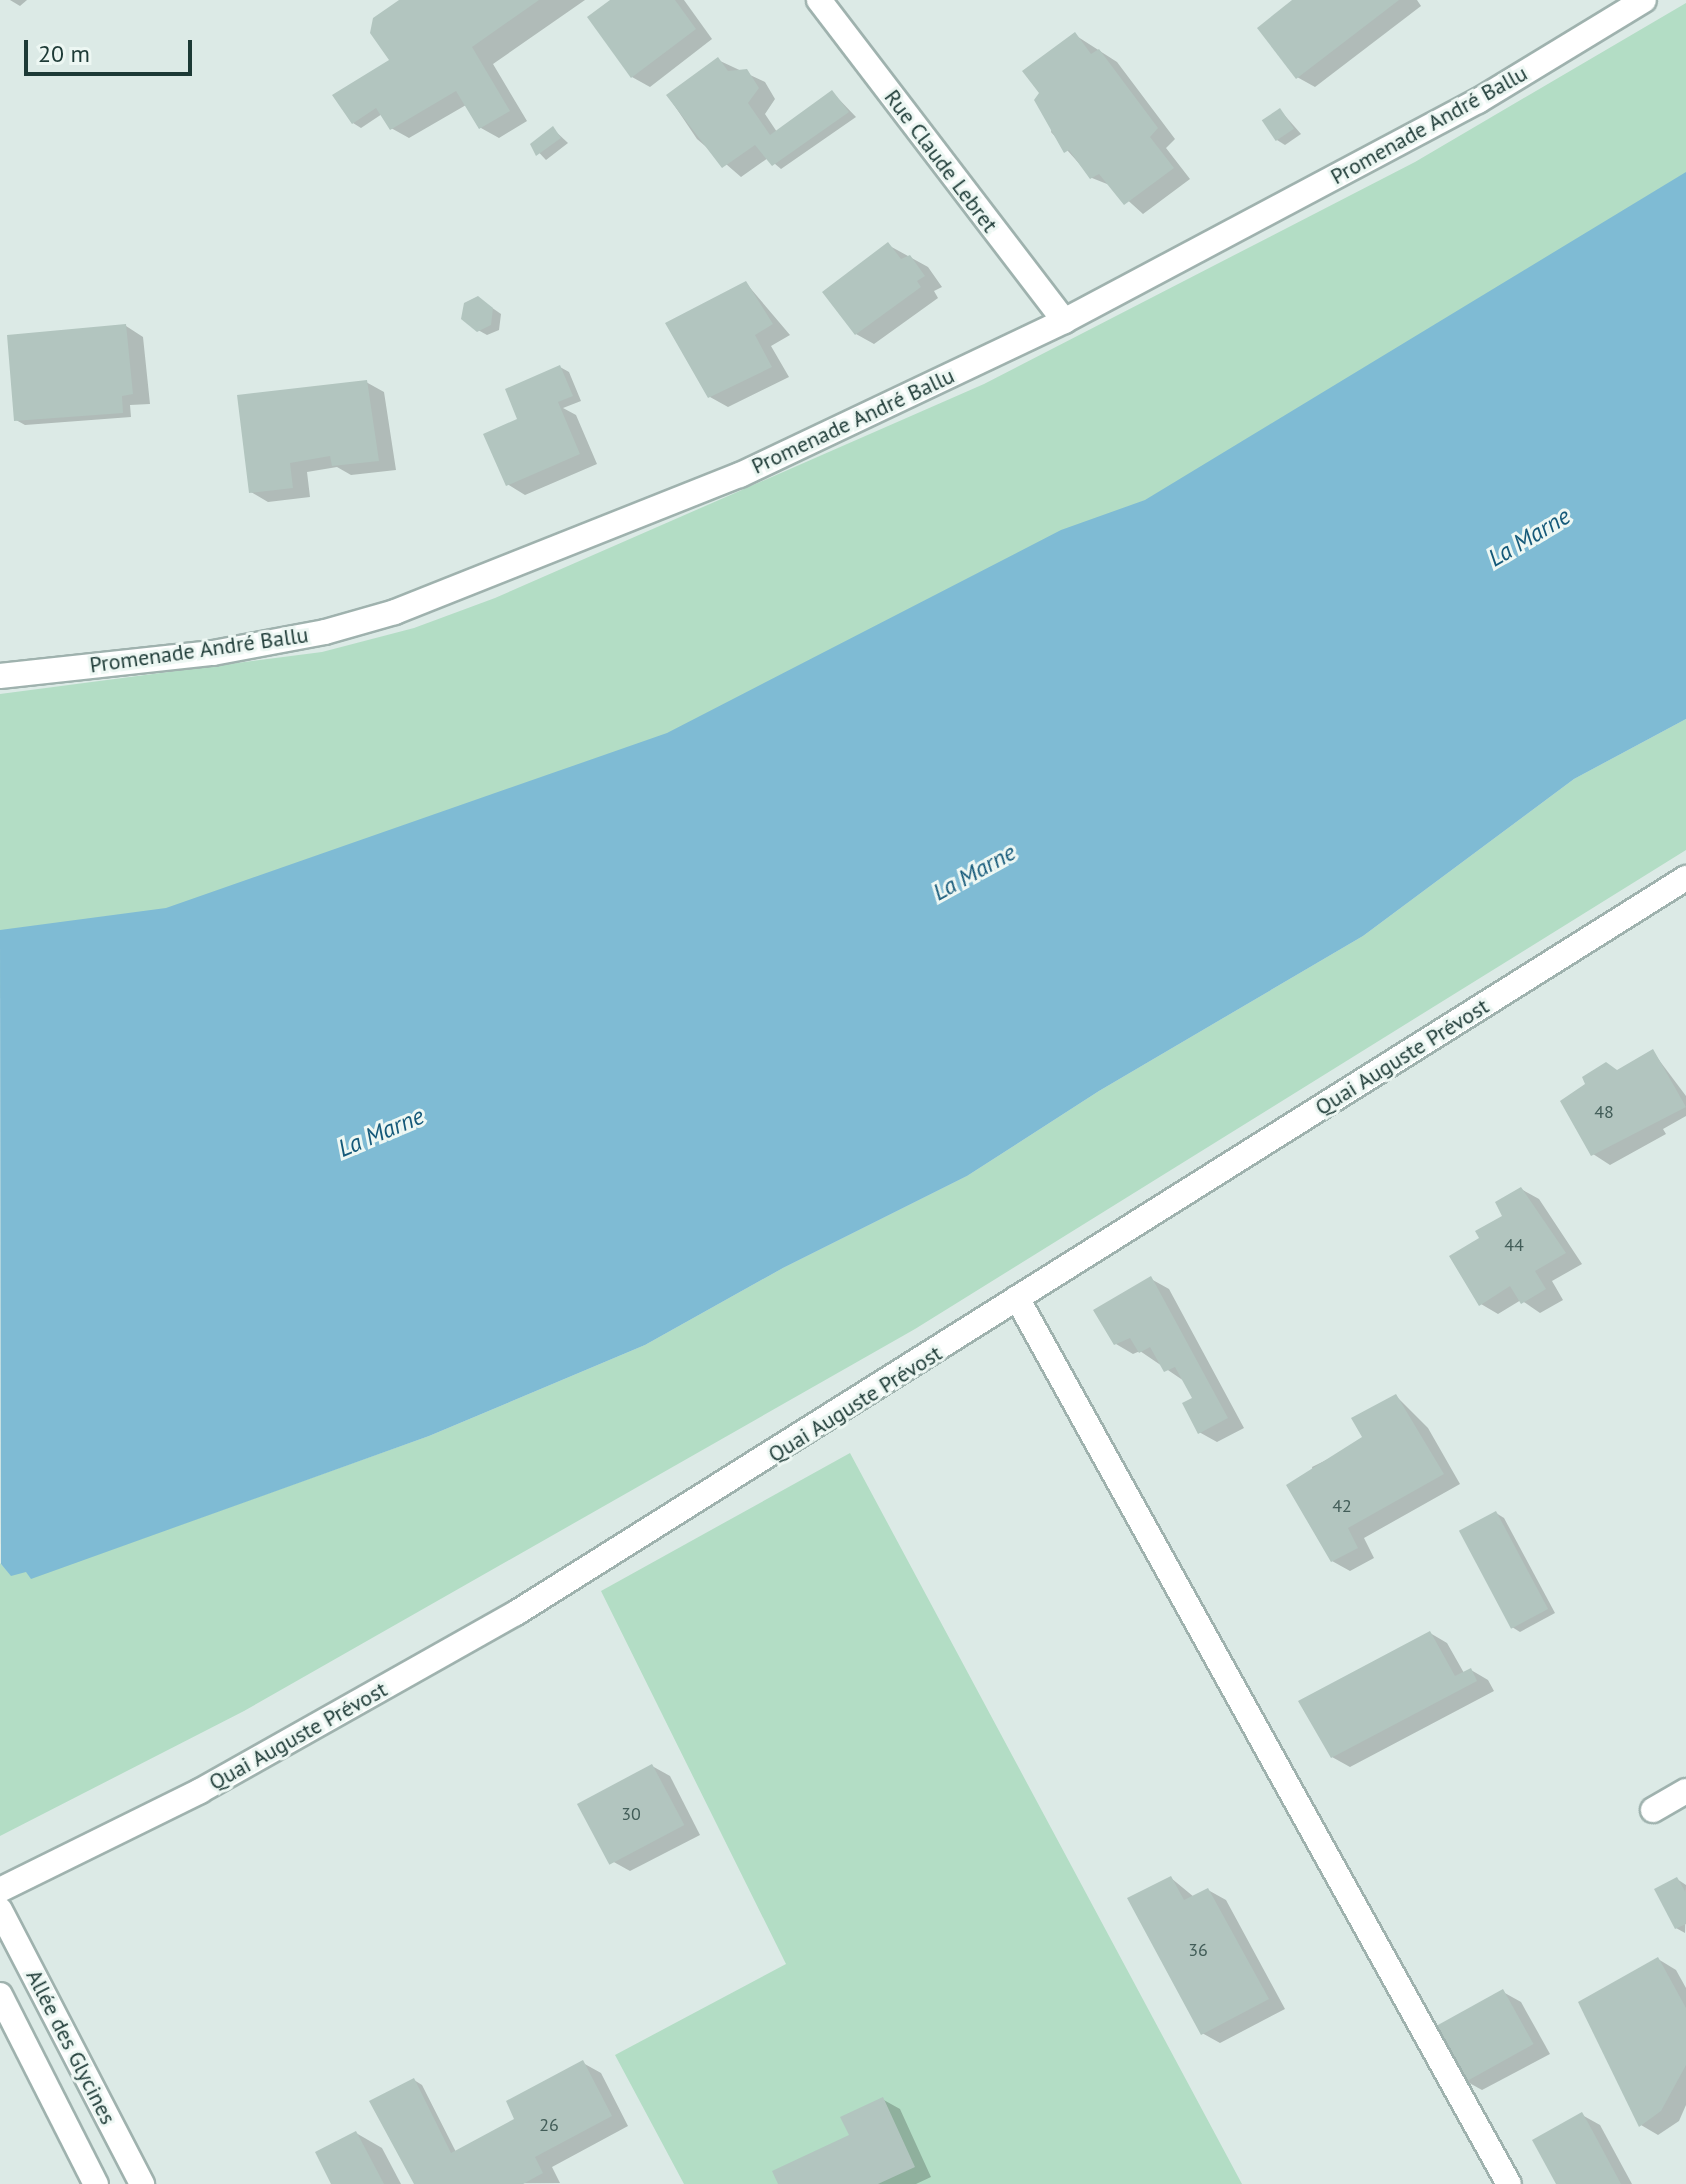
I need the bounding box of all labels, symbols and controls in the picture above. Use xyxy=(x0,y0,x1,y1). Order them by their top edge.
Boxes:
scale bar xyxy=(28,24,196,74)
text: 20 m xyxy=(38,38,90,69)
street label: Promenade André Ballu xyxy=(1326,60,1532,190)
street label: Rue Claude Lebret xyxy=(879,85,1003,237)
street label: Promenade André Ballu xyxy=(747,362,959,480)
water label: La Marne xyxy=(1483,501,1575,573)
street label: Promenade André Ballu xyxy=(88,622,310,678)
water label: La Marne xyxy=(928,838,1020,906)
street label: Quai Auguste Prévost xyxy=(1310,993,1494,1121)
water label: La Marne xyxy=(334,1101,428,1163)
house number: 48 xyxy=(1594,1101,1614,1123)
house number: 44 xyxy=(1504,1234,1524,1256)
street label: Quai Auguste Prévost xyxy=(763,1340,947,1468)
house number: 42 xyxy=(1332,1495,1352,1517)
street label: Quai Auguste Prévost xyxy=(204,1676,392,1796)
house number: 30 xyxy=(621,1803,641,1825)
house number: 36 xyxy=(1188,1939,1208,1961)
street label: Allée des Glycines xyxy=(21,1965,121,2129)
house number: 26 xyxy=(539,2114,559,2136)

